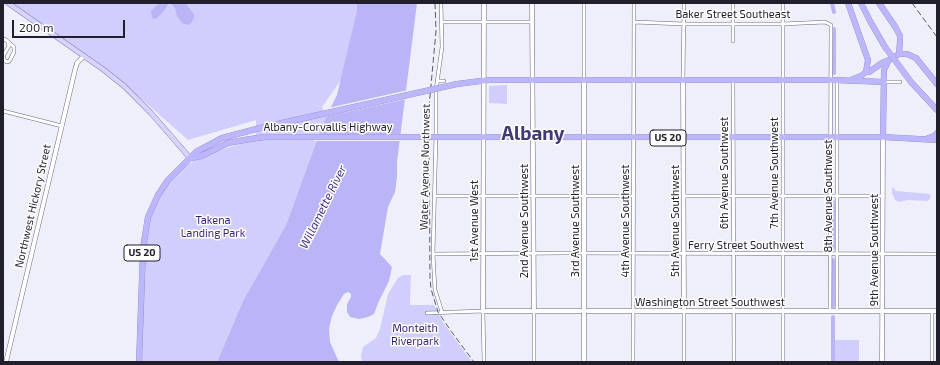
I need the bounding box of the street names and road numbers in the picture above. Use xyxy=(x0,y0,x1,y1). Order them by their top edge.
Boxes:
street label: Baker Street Southeast xyxy=(675,7,791,21)
street label: Water Avenue Northwest xyxy=(417,104,433,230)
street label: 6th Avenue Southwest xyxy=(717,117,731,229)
street label: 7th Avenue Southwest xyxy=(767,117,781,229)
street label: Albany-Corvallis Highway xyxy=(263,120,393,134)
road number: US 20 xyxy=(650,130,686,146)
street label: 8th Avenue Southwest xyxy=(821,139,835,253)
street label: Northwest Hickory Street xyxy=(12,143,54,269)
street label: 2nd Avenue Southwest xyxy=(517,164,531,278)
street label: 4th Avenue Southwest xyxy=(618,164,632,278)
street label: 3rd Avenue Southwest xyxy=(568,165,582,277)
street label: 5th Avenue Southwest xyxy=(668,165,682,277)
street label: 1st Avenue West xyxy=(467,180,481,262)
street label: 9th Avenue Southwest xyxy=(867,194,881,306)
street label: Ferry Street Southwest xyxy=(688,238,804,252)
road number: US 20 xyxy=(124,245,160,261)
street label: Washington Street Southwest xyxy=(635,295,785,309)

